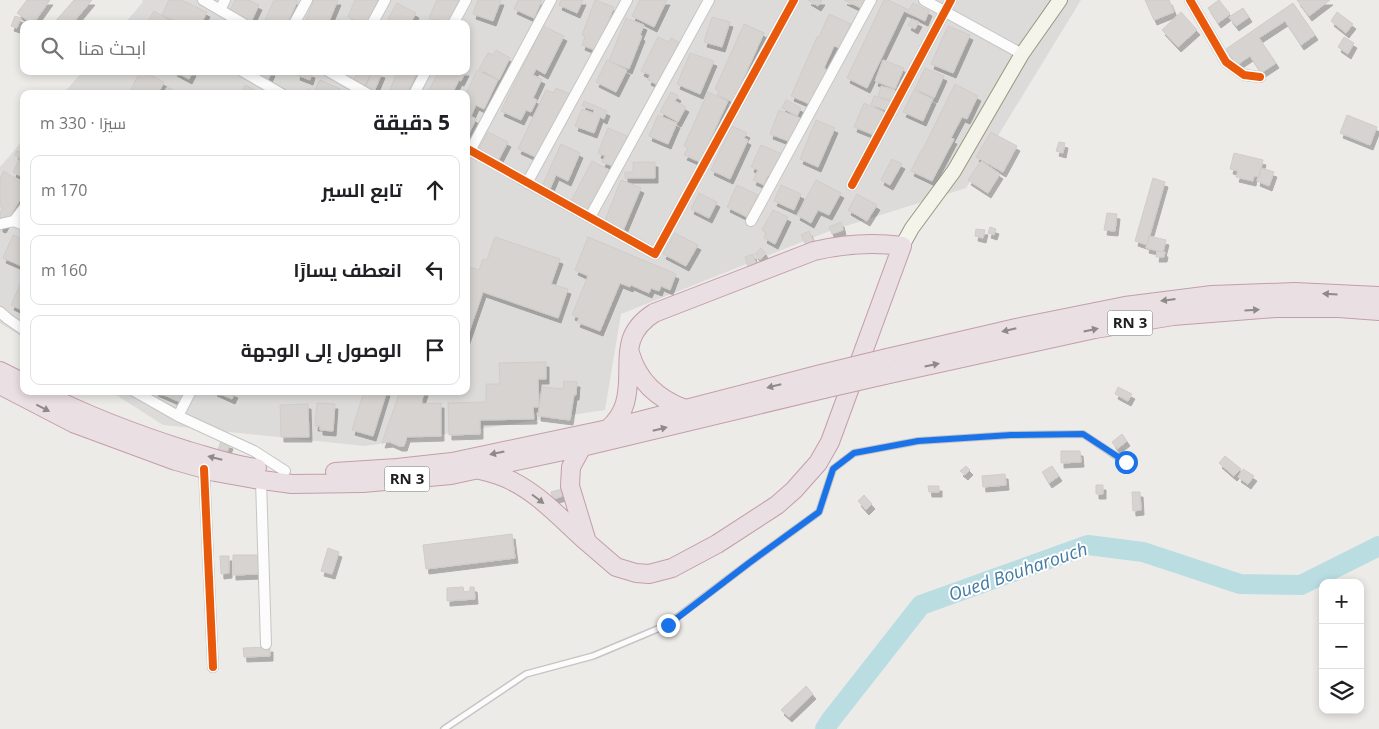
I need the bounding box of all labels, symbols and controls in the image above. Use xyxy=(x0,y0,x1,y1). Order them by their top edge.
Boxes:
search box xyxy=(20,20,470,75)
icon: search xyxy=(38,34,66,62)
text: ابحث هنا xyxy=(78,35,146,61)
text: 5 دقيقة xyxy=(373,108,450,136)
text: سيرًا · 330 m xyxy=(40,112,126,134)
icon: ahead xyxy=(421,176,449,204)
text: تابع السير xyxy=(322,177,402,203)
text: 170 m xyxy=(41,179,87,201)
icon: left xyxy=(421,256,449,284)
text: انعطف يسارًا xyxy=(293,257,402,283)
text: 160 m xyxy=(41,259,87,281)
one-way arrow xyxy=(1322,289,1338,297)
one-way arrow xyxy=(1160,296,1176,304)
one-way arrow xyxy=(1244,305,1260,313)
road number: RN 3 xyxy=(1108,310,1152,336)
one-way arrow xyxy=(1083,325,1099,333)
one-way arrow xyxy=(1001,326,1016,334)
icon: arrive xyxy=(421,336,449,364)
text: الوصول إلى الوجهة xyxy=(241,337,402,363)
one-way arrow xyxy=(925,360,941,368)
one-way arrow xyxy=(766,382,781,390)
one-way arrow xyxy=(36,404,50,412)
one-way arrow xyxy=(652,425,667,433)
one-way arrow xyxy=(489,449,504,457)
route start xyxy=(1115,451,1138,474)
one-way arrow xyxy=(207,454,222,462)
road number: RN 3 xyxy=(384,466,430,492)
one-way arrow xyxy=(531,493,544,504)
water label: Oued Bouharouch xyxy=(945,536,1090,606)
map controls xyxy=(1319,579,1364,714)
button: + xyxy=(1319,579,1364,624)
route end xyxy=(657,614,680,637)
button: − xyxy=(1319,624,1364,669)
button: layers xyxy=(1319,669,1364,714)

